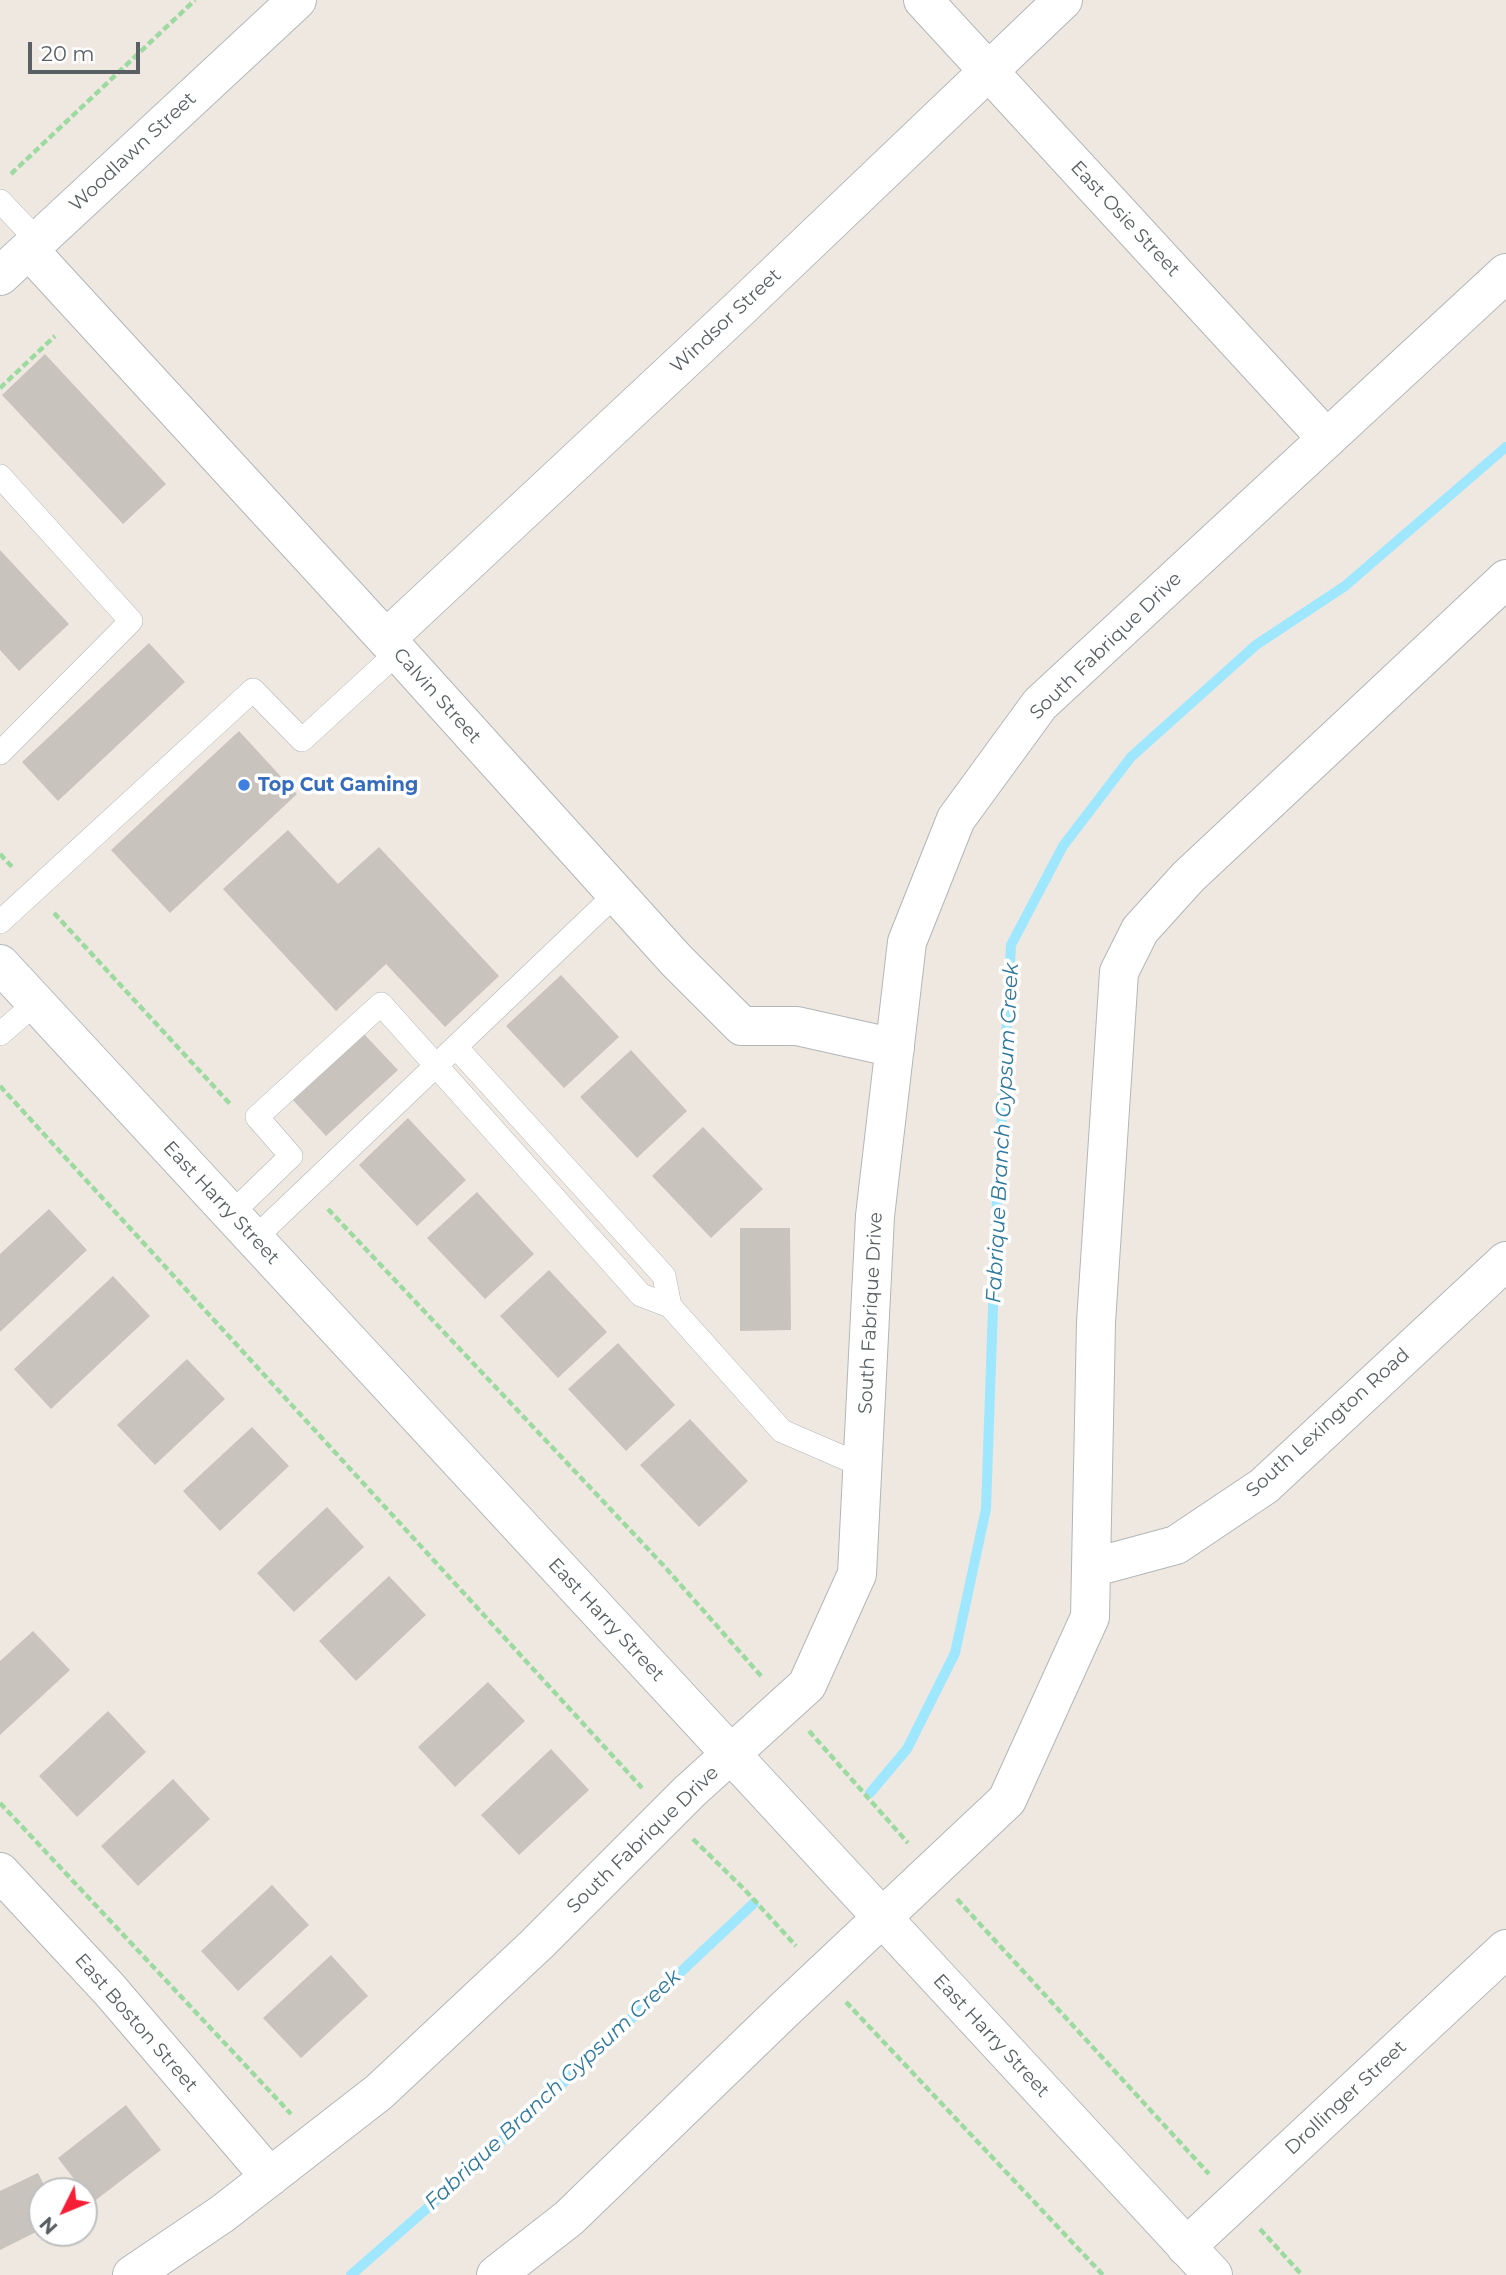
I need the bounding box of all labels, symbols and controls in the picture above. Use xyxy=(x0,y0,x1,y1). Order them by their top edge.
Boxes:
scale bar xyxy=(32,28,144,72)
text: 20 m xyxy=(41,41,95,66)
street label: Woodlawn Street xyxy=(65,87,201,217)
street label: East Osie Street xyxy=(1066,156,1184,282)
street label: Windsor Street xyxy=(666,264,786,378)
street label: South Fabrique Drive xyxy=(1025,568,1187,724)
street label: Calvin Street xyxy=(388,644,486,748)
place label: Top Cut Gaming xyxy=(258,774,418,796)
marker: Top Cut Gaming xyxy=(236,777,252,793)
water label: Fabrique Branch Gypsum Creek xyxy=(982,962,1024,1304)
street label: East Harry Street xyxy=(158,1137,284,1269)
street label: South Fabrique Drive xyxy=(854,1212,888,1414)
street label: South Lexington Road xyxy=(1242,1344,1414,1502)
street label: East Harry Street xyxy=(543,1554,669,1686)
street label: South Fabrique Drive xyxy=(562,1762,724,1918)
street label: East Boston Street xyxy=(70,1949,202,2097)
water label: Fabrique Branch Gypsum Creek xyxy=(420,1965,686,2215)
street label: East Harry Street xyxy=(928,1970,1054,2102)
street label: Drollinger Street xyxy=(1281,2036,1411,2160)
north arrow xyxy=(28,2177,98,2247)
text: N xyxy=(35,2212,62,2239)

